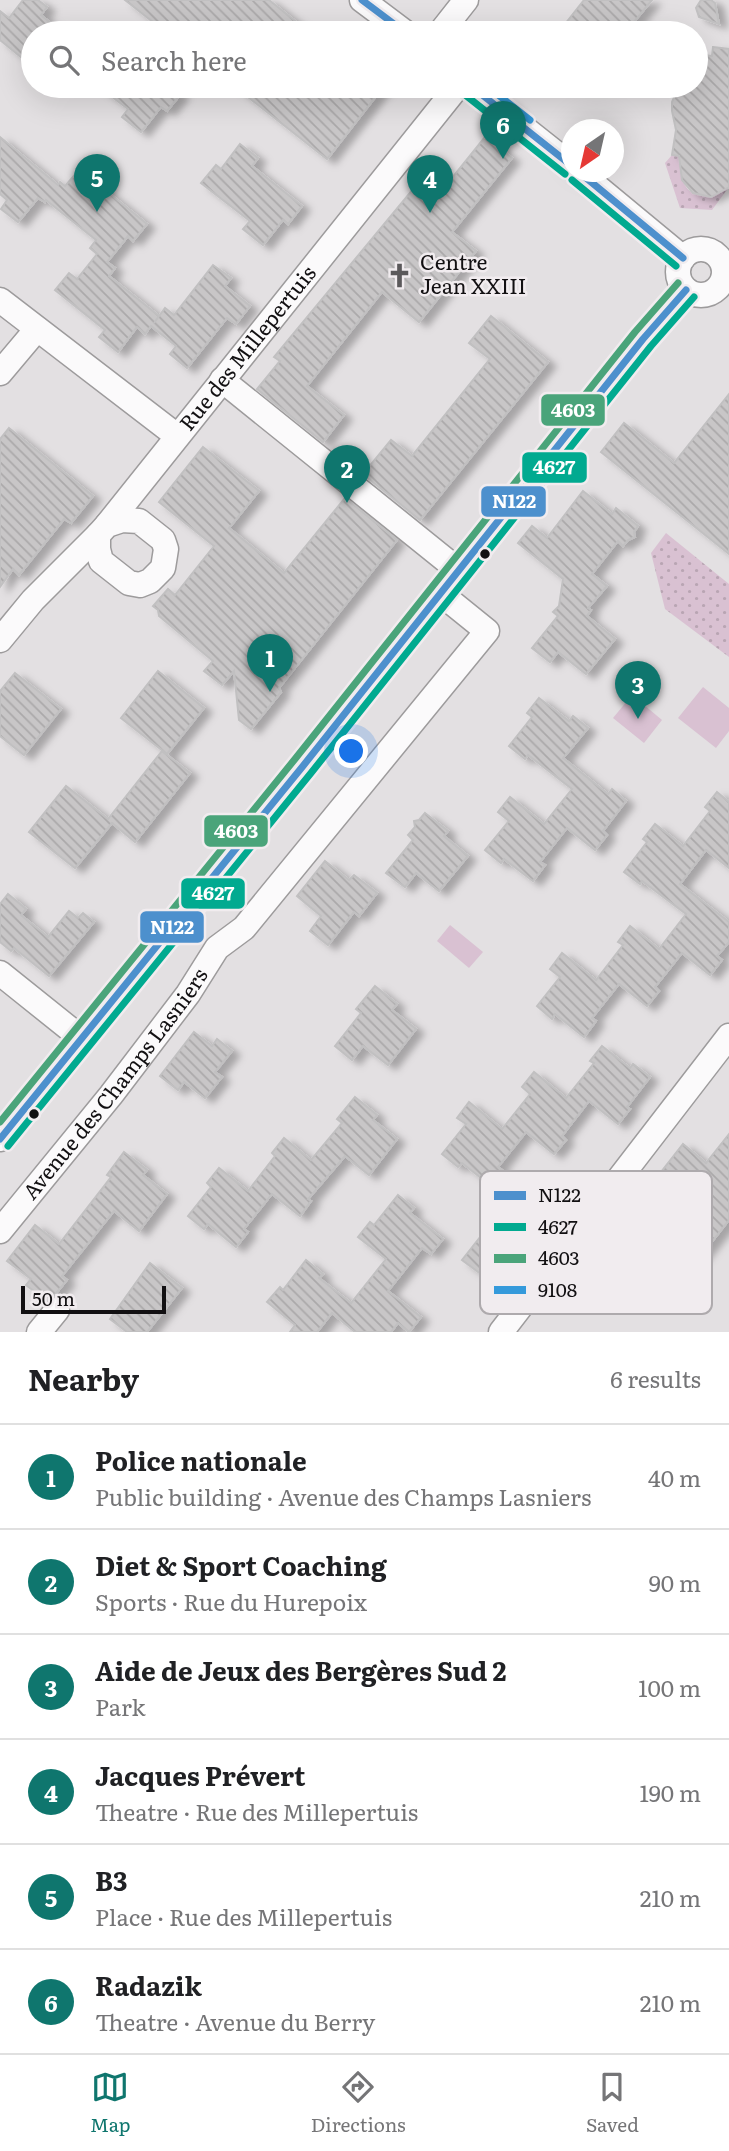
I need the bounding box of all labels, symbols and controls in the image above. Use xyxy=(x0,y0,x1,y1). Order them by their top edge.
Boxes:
search box xyxy=(21,21,708,98)
text: Search here xyxy=(101,40,247,79)
icon: search xyxy=(45,41,83,79)
pin: 6 xyxy=(480,101,526,159)
north arrow xyxy=(561,119,624,182)
pin: 5 xyxy=(74,154,120,212)
pin: 4 xyxy=(407,155,453,213)
place label: Centre Jean XXIII xyxy=(420,245,526,300)
street label: Rue des Millepertuis xyxy=(170,258,322,436)
church icon: Centre Jean XXIII xyxy=(386,261,414,289)
line badge: 4603 xyxy=(540,393,606,427)
text: 4603 xyxy=(551,395,595,423)
pin: 2 xyxy=(324,445,370,503)
line badge: 4627 xyxy=(521,451,588,484)
text: 4627 xyxy=(533,452,576,480)
line badge: N122 xyxy=(480,485,547,518)
text: N122 xyxy=(492,486,536,514)
unlabelled marker xyxy=(478,547,492,561)
pin: 1 xyxy=(247,634,293,692)
pin: 3 xyxy=(615,661,661,719)
your location xyxy=(334,734,368,768)
line badge: 4603 xyxy=(203,814,269,848)
text: 4603 xyxy=(214,816,258,844)
line badge: 4627 xyxy=(180,877,246,910)
text: 4627 xyxy=(192,878,235,906)
line badge: N122 xyxy=(139,910,205,944)
text: N122 xyxy=(150,912,194,940)
street label: Avenue des Champs Lasniers xyxy=(14,961,214,1205)
unlabelled marker xyxy=(27,1107,41,1121)
legend xyxy=(480,1171,712,1314)
text: N122 xyxy=(538,1180,581,1208)
text: 4627 xyxy=(538,1212,578,1240)
text: 4603 xyxy=(538,1243,580,1271)
text: 9108 xyxy=(538,1275,577,1303)
scale bar xyxy=(21,1283,166,1315)
text: 50 m xyxy=(32,1284,75,1312)
text: Nearby xyxy=(28,1356,139,1400)
text: 6 results xyxy=(610,1361,701,1395)
text: Police nationale xyxy=(95,1440,307,1479)
text: 1 xyxy=(46,1460,56,1494)
text: 40 m xyxy=(648,1460,701,1494)
text: Public building · Avenue des Champs Lasniers xyxy=(95,1479,591,1513)
text: Diet & Sport Coaching xyxy=(95,1545,387,1584)
text: 2 xyxy=(45,1565,57,1599)
text: 90 m xyxy=(649,1565,701,1599)
text: Sports · Rue du Hurepoix xyxy=(95,1584,367,1618)
text: Aide de Jeux des Bergères Sud 2 xyxy=(95,1650,507,1689)
text: 3 xyxy=(45,1670,57,1704)
text: 100 m xyxy=(638,1670,701,1704)
text: Park xyxy=(95,1689,145,1723)
text: Jacques Prévert xyxy=(95,1755,305,1794)
text: 4 xyxy=(44,1775,58,1809)
text: 190 m xyxy=(639,1775,701,1809)
text: Theatre · Rue des Millepertuis xyxy=(95,1794,418,1828)
text: B3 xyxy=(95,1860,127,1899)
text: 5 xyxy=(45,1880,57,1914)
text: 210 m xyxy=(640,1880,701,1914)
text: Place · Rue des Millepertuis xyxy=(95,1899,392,1933)
text: Radazik xyxy=(95,1965,202,2004)
text: 6 xyxy=(44,1985,58,2019)
text: 210 m xyxy=(640,1985,701,2019)
text: Theatre · Avenue du Berry xyxy=(95,2004,375,2038)
tab: Map xyxy=(90,2068,131,2138)
tab: Directions xyxy=(311,2068,406,2138)
tab: Saved xyxy=(586,2068,639,2138)

